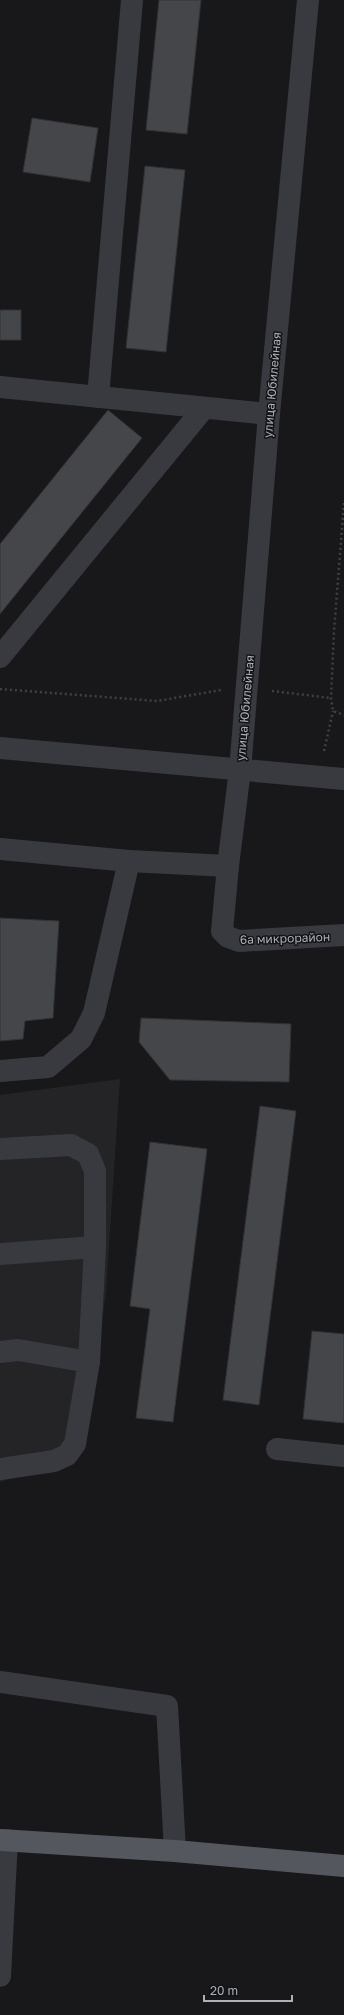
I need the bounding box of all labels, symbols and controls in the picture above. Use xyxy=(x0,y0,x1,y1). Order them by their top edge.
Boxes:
street label: улица Юбилейная xyxy=(260,331,284,439)
street label: улица Юбилейная xyxy=(233,654,257,762)
street label: 6а микрорайон xyxy=(240,929,330,947)
scale bar xyxy=(204,1977,292,2003)
text: 20 m xyxy=(210,1983,238,1998)

